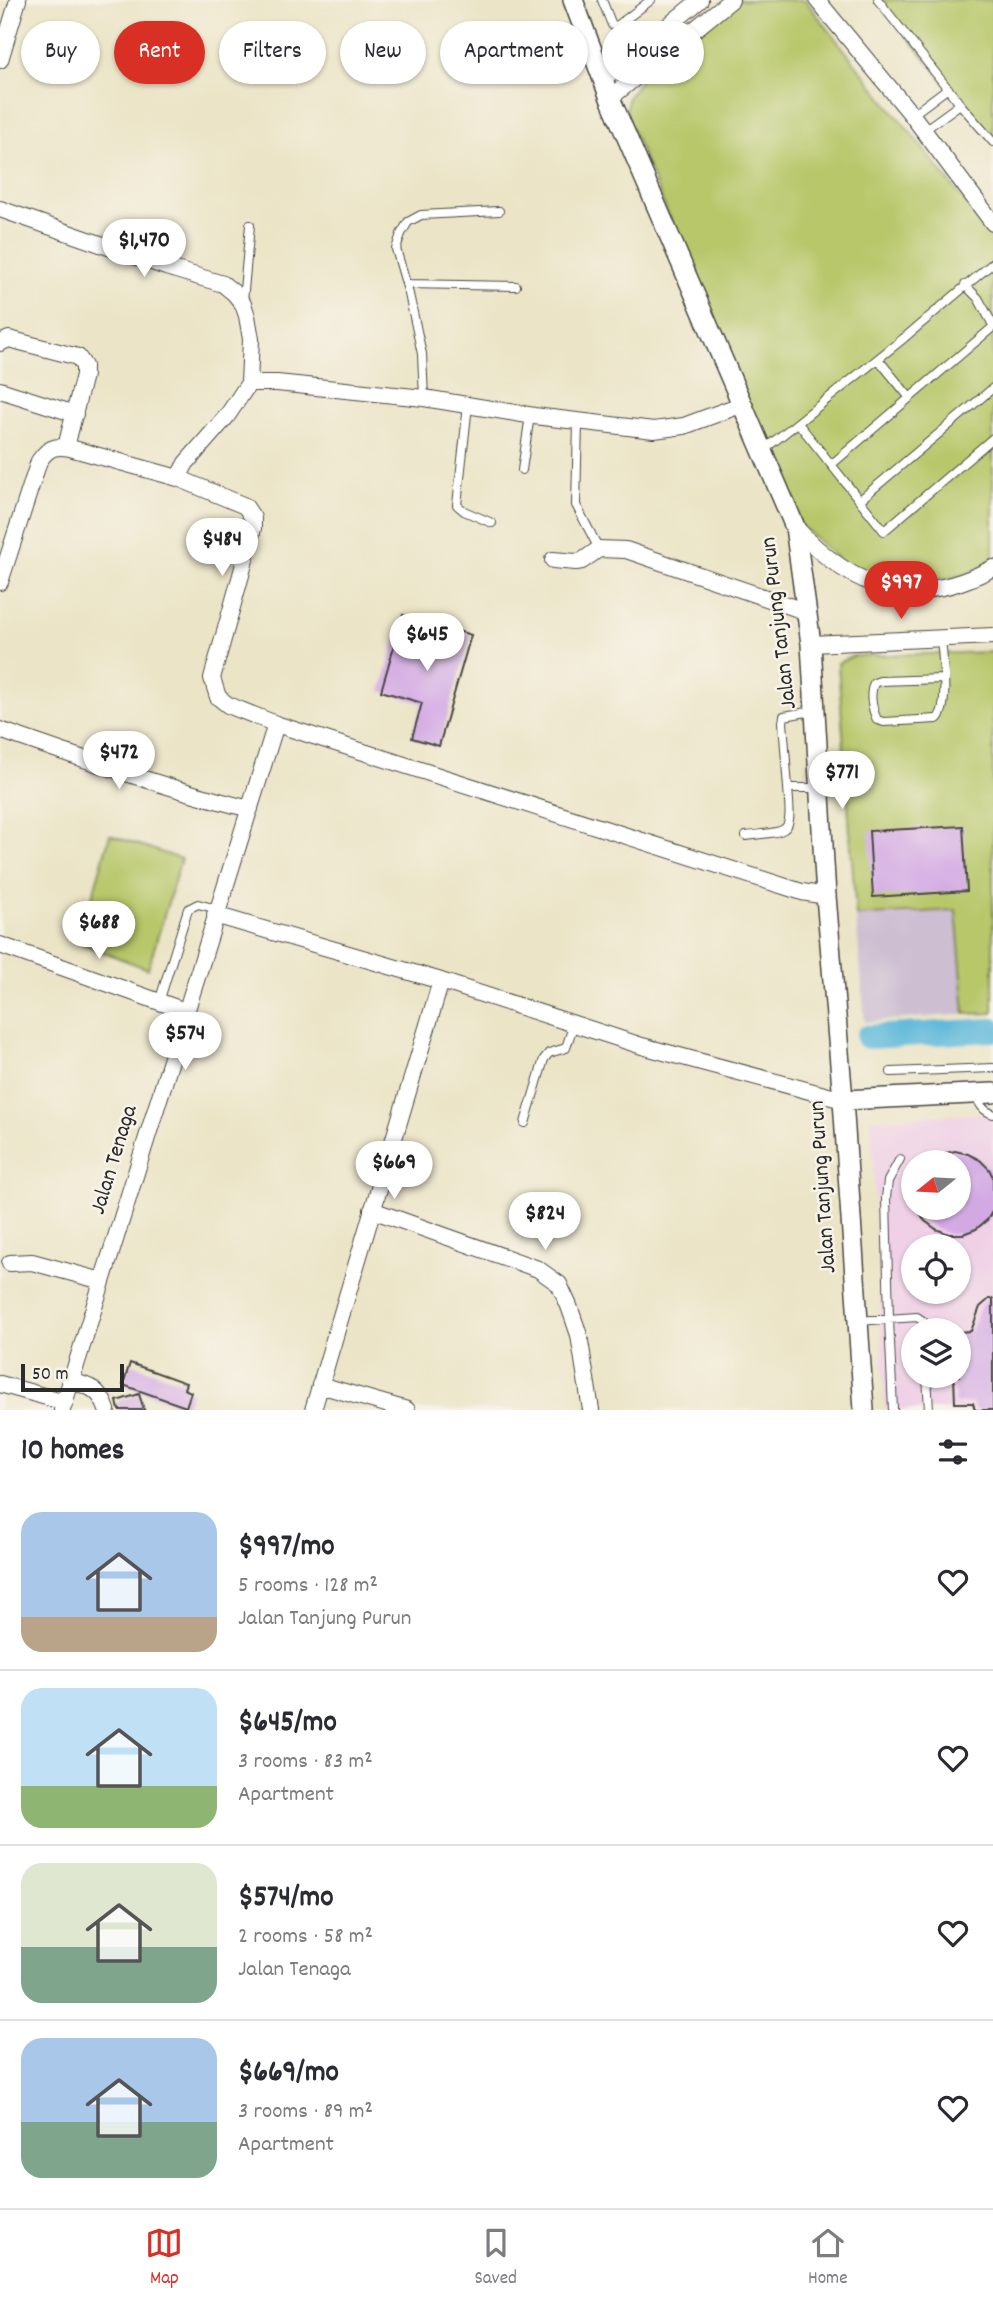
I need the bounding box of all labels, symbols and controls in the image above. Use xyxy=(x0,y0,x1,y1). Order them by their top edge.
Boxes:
chip: Buy xyxy=(21,21,100,84)
chip: Rent xyxy=(114,21,205,84)
chip: Filters xyxy=(219,21,326,84)
chip: New xyxy=(340,21,426,84)
chip: Apartment xyxy=(440,21,588,84)
chip: House xyxy=(602,21,704,84)
pin: $1,470 xyxy=(87,219,201,279)
text: $1,470 xyxy=(118,225,170,258)
pin: $484 xyxy=(181,518,263,578)
text: $484 xyxy=(202,524,242,557)
street label: Jalan Tanjung Purun xyxy=(753,535,807,711)
pin: $997 xyxy=(860,562,942,621)
text: $997 xyxy=(880,567,922,600)
pin: $645 xyxy=(386,614,468,673)
text: $645 xyxy=(405,619,449,652)
pin: $472 xyxy=(78,732,160,791)
text: $472 xyxy=(99,737,139,770)
pin: $771 xyxy=(801,752,883,811)
text: $771 xyxy=(825,757,859,790)
pin: $688 xyxy=(58,902,140,961)
text: $688 xyxy=(78,907,120,940)
pin: $574 xyxy=(144,1012,226,1072)
text: $574 xyxy=(165,1018,205,1051)
street label: Jalan Tanjung Purun xyxy=(801,1099,847,1275)
street label: Jalan Tenaga xyxy=(83,1100,148,1219)
pin: $669 xyxy=(353,1142,435,1201)
text: $669 xyxy=(372,1147,416,1180)
north arrow xyxy=(901,1150,971,1220)
map controls xyxy=(901,1150,971,1388)
pin: $824 xyxy=(504,1192,586,1252)
text: $824 xyxy=(525,1198,565,1231)
button: locate xyxy=(901,1234,971,1304)
button: layers xyxy=(901,1318,971,1388)
scale bar xyxy=(21,1361,124,1393)
text: 50 m xyxy=(32,1362,69,1389)
text: 10 homes xyxy=(21,1431,124,1474)
icon: filters xyxy=(934,1433,972,1471)
text: $997/mo xyxy=(238,1527,335,1570)
icon: home xyxy=(77,1540,161,1624)
icon: heart xyxy=(934,1563,972,1601)
text: 5 rooms · 128 m² xyxy=(238,1570,378,1603)
text: Jalan Tanjung Purun xyxy=(238,1603,411,1636)
text: $645/mo xyxy=(238,1703,337,1746)
icon: home xyxy=(77,1716,161,1800)
icon: heart xyxy=(934,1739,972,1777)
text: 3 rooms · 83 m² xyxy=(238,1746,373,1779)
text: Apartment xyxy=(238,1779,334,1812)
text: $574/mo xyxy=(238,1878,334,1921)
icon: home xyxy=(77,1891,161,1975)
icon: heart xyxy=(934,1914,972,1952)
text: 2 rooms · 58 m² xyxy=(238,1921,373,1954)
text: Jalan Tenaga xyxy=(238,1954,351,1987)
text: $669/mo xyxy=(238,2053,339,2096)
icon: home xyxy=(77,2066,161,2150)
icon: heart xyxy=(934,2089,972,2127)
text: 3 rooms · 89 m² xyxy=(238,2096,373,2129)
text: Apartment xyxy=(238,2129,334,2162)
tab: Map xyxy=(145,2224,183,2293)
tab: Saved xyxy=(474,2224,517,2293)
tab: Home xyxy=(808,2224,848,2293)

